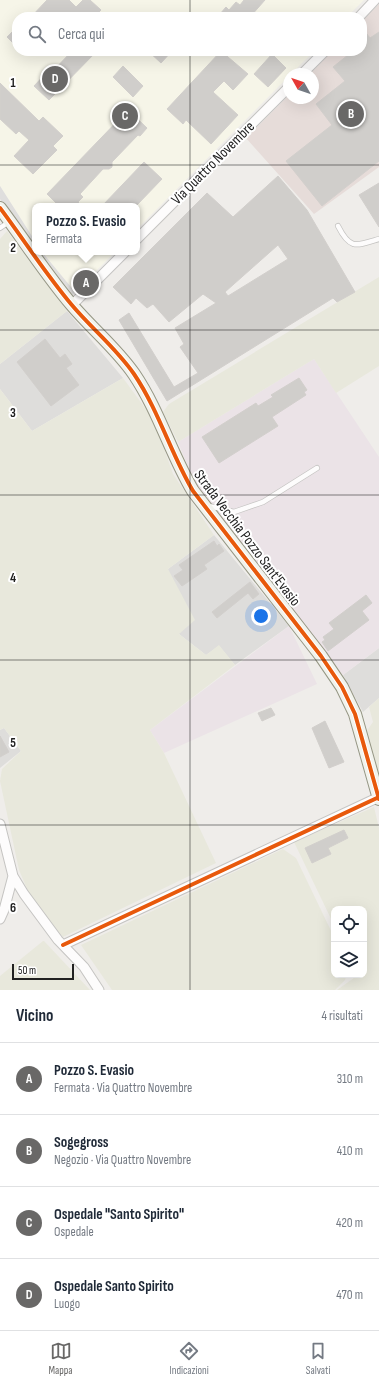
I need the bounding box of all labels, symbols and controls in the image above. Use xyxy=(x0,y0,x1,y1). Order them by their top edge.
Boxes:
search box xyxy=(12,12,367,56)
icon: search xyxy=(26,23,48,45)
text: Cerca qui xyxy=(58,25,105,44)
pin: D xyxy=(42,64,68,94)
north arrow xyxy=(283,68,319,104)
text: 1 xyxy=(10,75,16,91)
pin: B xyxy=(338,99,364,129)
pin: C xyxy=(112,101,138,131)
street label: Via Quattro Novembre xyxy=(167,117,259,209)
popup xyxy=(32,203,140,255)
text: Pozzo S. Evasio xyxy=(46,212,126,231)
text: Fermata xyxy=(46,231,82,247)
text: 2 xyxy=(10,240,16,256)
pin: A xyxy=(73,268,99,298)
text: 3 xyxy=(10,405,16,421)
street label: Strada Vecchia Pozzo Sant'Evasio xyxy=(189,466,305,610)
text: 4 xyxy=(10,570,16,586)
your location xyxy=(251,606,271,626)
text: 5 xyxy=(10,735,16,751)
text: 6 xyxy=(10,900,16,916)
map controls xyxy=(331,906,367,978)
button: locate xyxy=(331,906,367,942)
button: layers xyxy=(331,942,367,978)
scale bar xyxy=(12,962,74,981)
text: 50 m xyxy=(18,964,36,977)
text: Vicino xyxy=(16,1006,53,1026)
text: 4 risultati xyxy=(322,1008,363,1024)
text: Pozzo S. Evasio xyxy=(54,1061,134,1080)
text: A xyxy=(26,1071,32,1087)
text: 310 m xyxy=(337,1071,363,1087)
text: Fermata · Via Quattro Novembre xyxy=(54,1080,192,1096)
text: Sogegross xyxy=(54,1133,109,1152)
text: B xyxy=(26,1143,32,1159)
text: 410 m xyxy=(337,1143,363,1159)
text: Negozio · Via Quattro Novembre xyxy=(54,1152,191,1168)
text: Ospedale "Santo Spirito" xyxy=(54,1205,184,1224)
text: C xyxy=(26,1215,32,1231)
text: 420 m xyxy=(336,1215,363,1231)
text: Ospedale xyxy=(54,1224,94,1240)
text: Ospedale Santo Spirito xyxy=(54,1277,174,1296)
text: D xyxy=(26,1287,32,1303)
text: 470 m xyxy=(336,1287,363,1303)
text: Luogo xyxy=(54,1296,80,1312)
tab: Mappa xyxy=(48,1340,73,1377)
tab: Indicazioni xyxy=(169,1340,209,1377)
tab: Salvati xyxy=(306,1340,331,1377)

